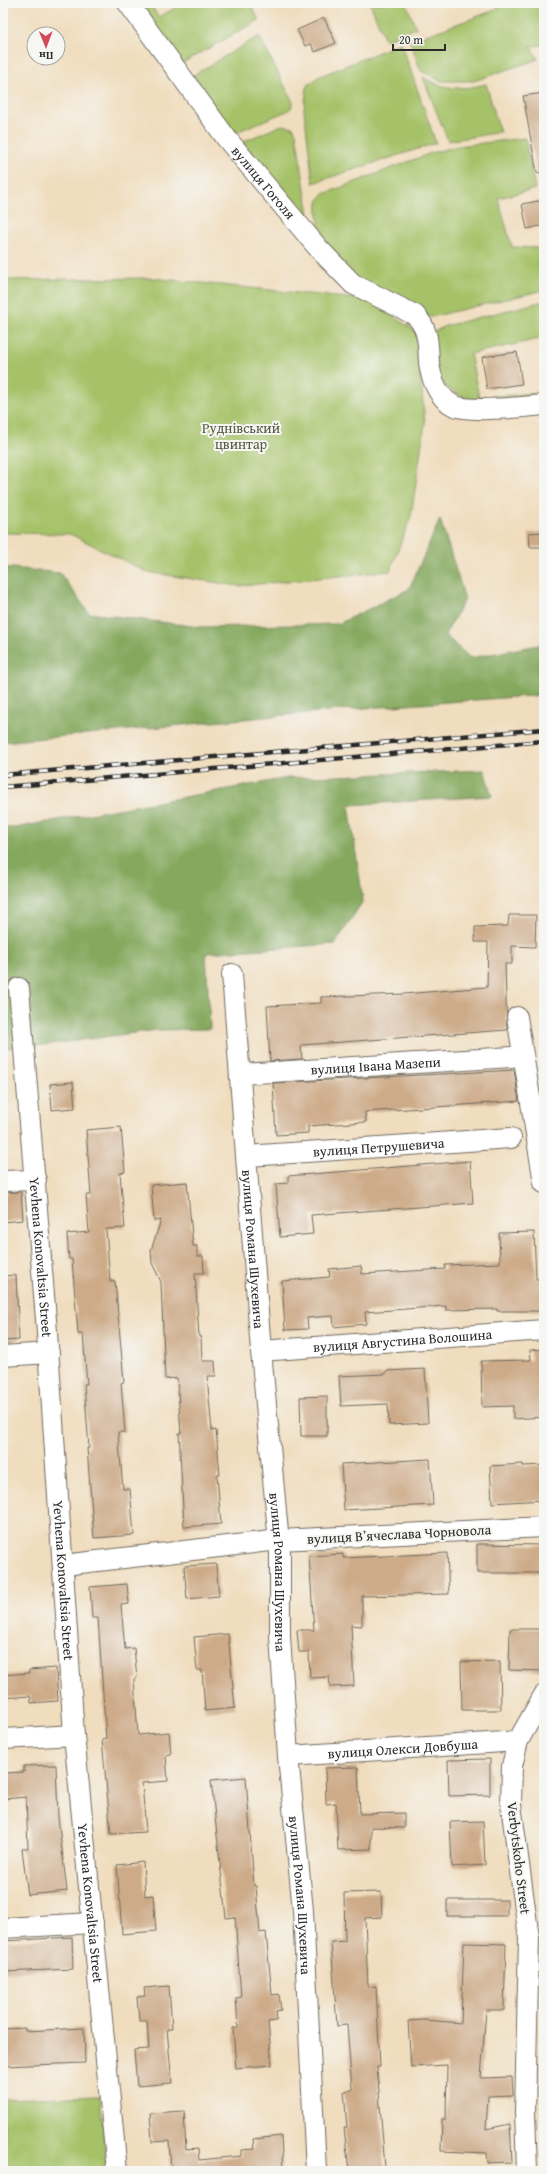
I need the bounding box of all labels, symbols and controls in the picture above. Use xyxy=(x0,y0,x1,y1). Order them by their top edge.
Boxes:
north arrow xyxy=(26,26,66,66)
scale bar xyxy=(393,26,445,52)
text: 20 m xyxy=(399,31,423,48)
text: Пн xyxy=(39,48,53,64)
street label: вулиця Гоголя xyxy=(227,142,300,224)
park label: Руднівський цвинтар xyxy=(202,418,280,454)
street label: вулиця Івана Мазепи xyxy=(310,1051,441,1080)
street label: вулиця Петрушевича xyxy=(312,1133,445,1161)
street label: вулиця Романа Шухевича xyxy=(237,1169,269,1330)
street label: Yevhena Konovaltsia Street xyxy=(24,1176,57,1338)
street label: вулиця Августина Волошина xyxy=(312,1324,493,1357)
street label: вулиця Романа Шухевича xyxy=(264,1492,291,1653)
street label: Yevhena Konovaltsia Street xyxy=(48,1500,79,1661)
street label: вулиця Вʼячеслава Чорновола xyxy=(306,1519,492,1549)
street label: вулиця Олекси Довбуша xyxy=(327,1734,479,1763)
street label: Verbytskoho Street xyxy=(502,1801,536,1915)
street label: вулиця Романа Шухевича xyxy=(284,1815,316,1975)
street label: Yevhena Konovaltsia Street xyxy=(73,1822,108,1984)

